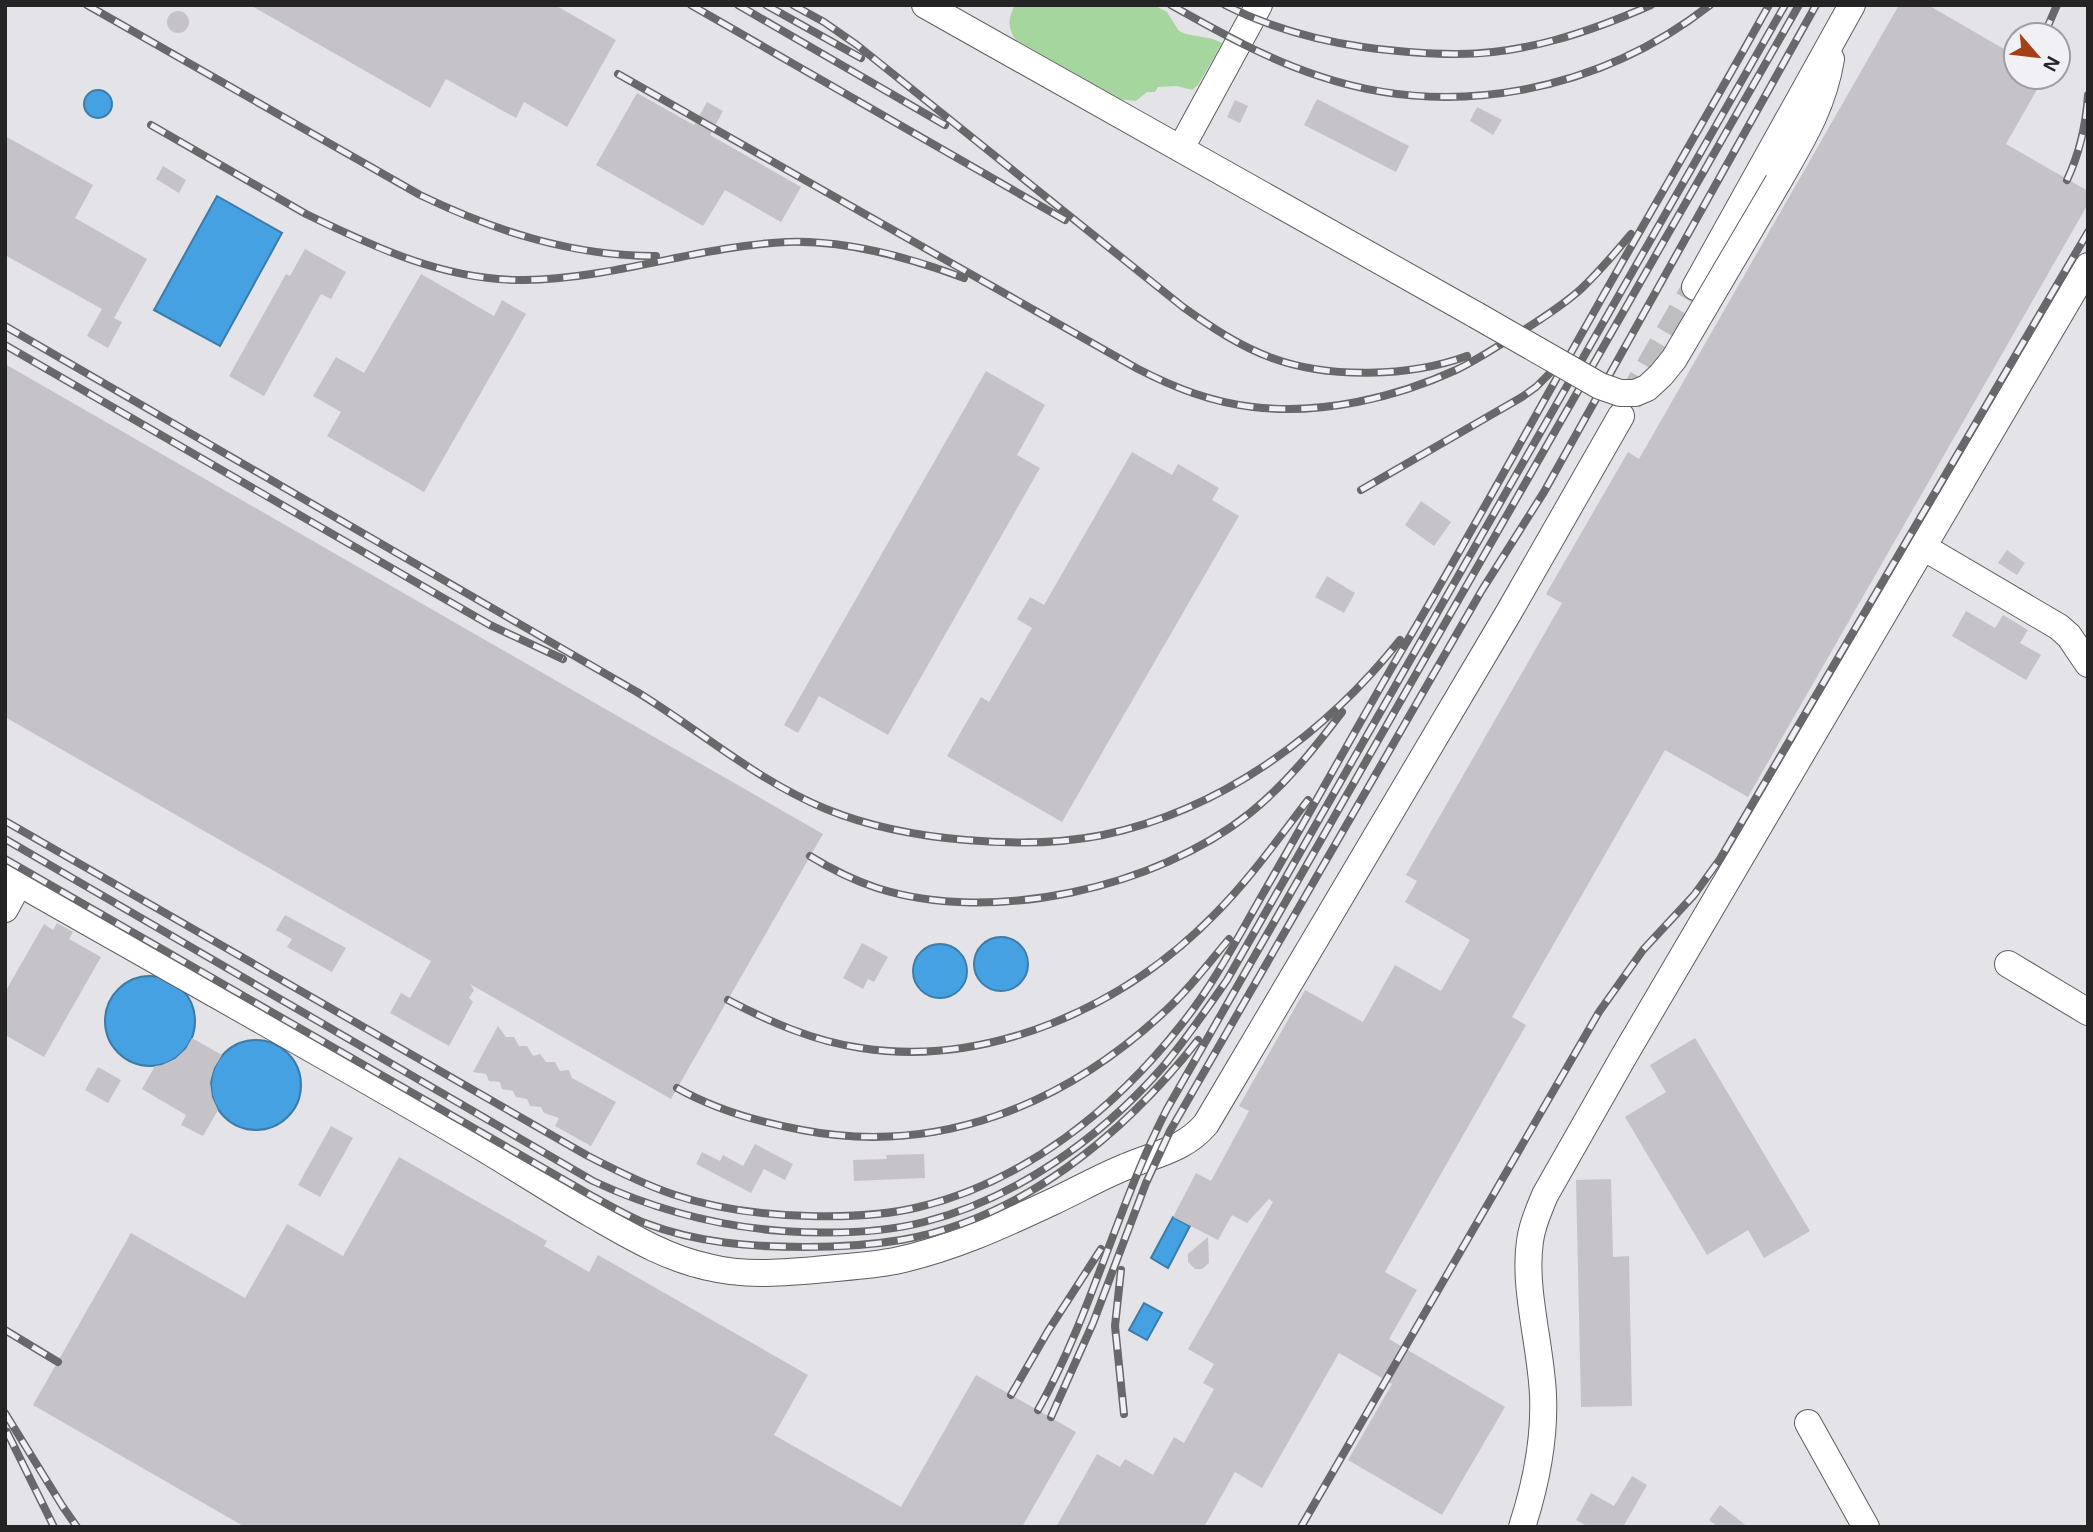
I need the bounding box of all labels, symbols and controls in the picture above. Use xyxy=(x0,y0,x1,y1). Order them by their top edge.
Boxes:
north arrow xyxy=(2002,21,2072,91)
text: N xyxy=(2039,53,2064,75)

